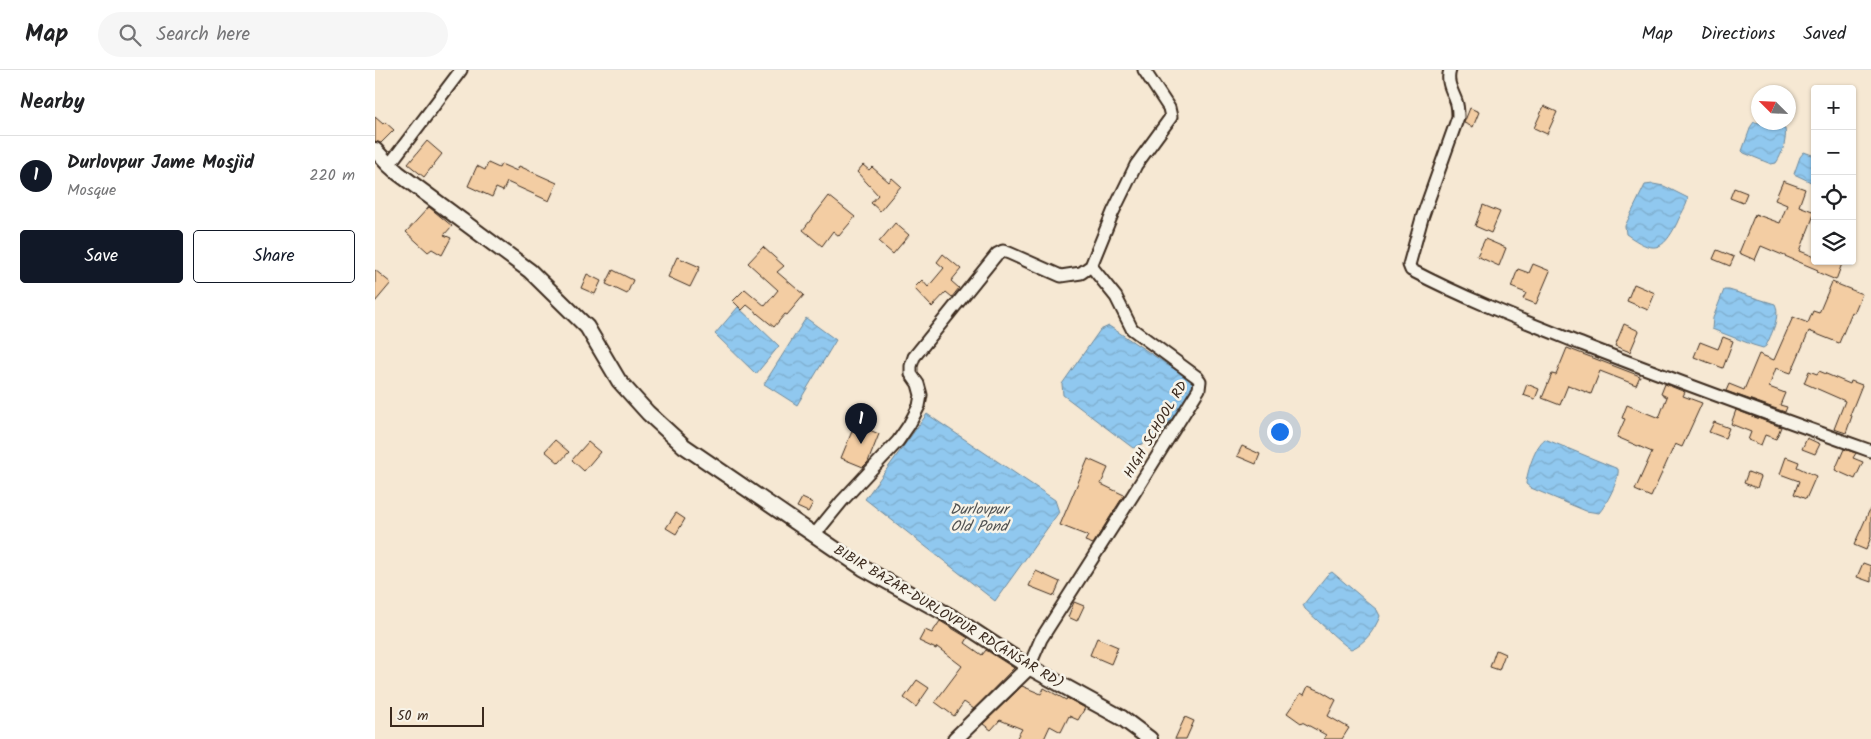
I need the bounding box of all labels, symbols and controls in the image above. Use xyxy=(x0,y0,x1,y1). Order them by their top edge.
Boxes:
search box xyxy=(98,12,448,57)
text: Map xyxy=(25,15,68,54)
text: Search here xyxy=(156,20,250,50)
text: Map xyxy=(1641,20,1673,49)
text: Directions xyxy=(1701,20,1775,49)
text: Saved xyxy=(1803,20,1846,49)
icon: search xyxy=(116,21,144,49)
north arrow xyxy=(1751,85,1796,130)
map controls xyxy=(1811,85,1856,265)
button: + xyxy=(1811,85,1856,130)
text: Nearby xyxy=(20,86,85,119)
button: − xyxy=(1811,130,1856,175)
text: Durlovpur Jame Mosjid xyxy=(67,148,254,178)
text: 1 xyxy=(34,163,38,188)
text: 220 m xyxy=(309,163,355,188)
button: locate xyxy=(1811,175,1856,220)
text: Mosque xyxy=(67,178,116,203)
button: layers xyxy=(1811,220,1856,265)
button: Save xyxy=(20,230,183,283)
button: Share xyxy=(193,230,355,283)
street label: HIGH SCHOOL RD xyxy=(1118,377,1194,482)
pin: 1 xyxy=(845,403,877,444)
your location xyxy=(1267,419,1293,445)
water label: Durlovpur Old Pond xyxy=(950,498,1011,539)
street label: BIBIR BAZAR-DURLOVPUR RD(ANSAR RD) xyxy=(829,539,1068,694)
scale bar xyxy=(390,704,484,727)
text: 50 m xyxy=(397,705,428,727)

